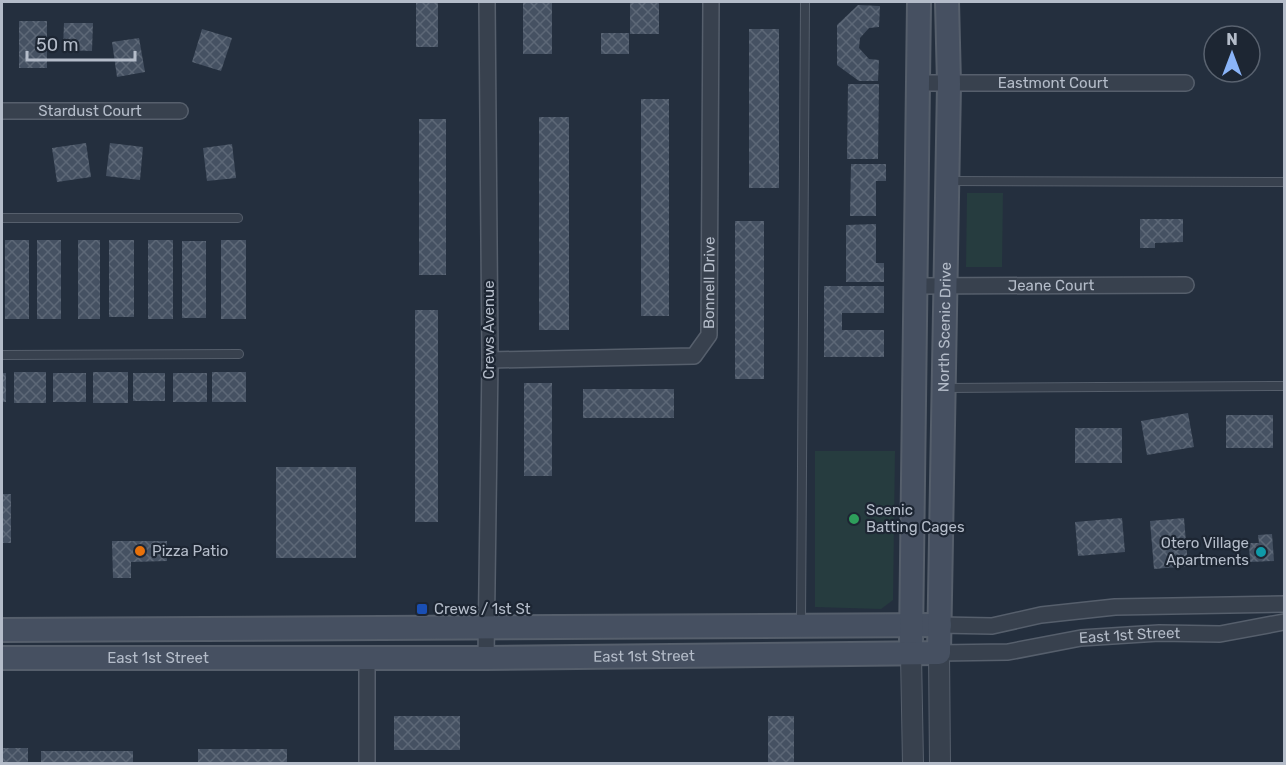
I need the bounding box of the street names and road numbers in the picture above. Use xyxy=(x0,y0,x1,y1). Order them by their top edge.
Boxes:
street label: Eastmont Court xyxy=(998,74,1108,92)
street label: Stardust Court xyxy=(38,102,142,120)
street label: Bonnell Drive xyxy=(700,237,719,329)
street label: North Scenic Drive xyxy=(935,262,955,392)
street label: Jeane Court xyxy=(1008,276,1094,295)
street label: Crews Avenue xyxy=(480,280,498,380)
street label: East 1st Street xyxy=(1078,624,1181,647)
street label: East 1st Street xyxy=(593,647,695,666)
street label: East 1st Street xyxy=(107,649,209,667)

